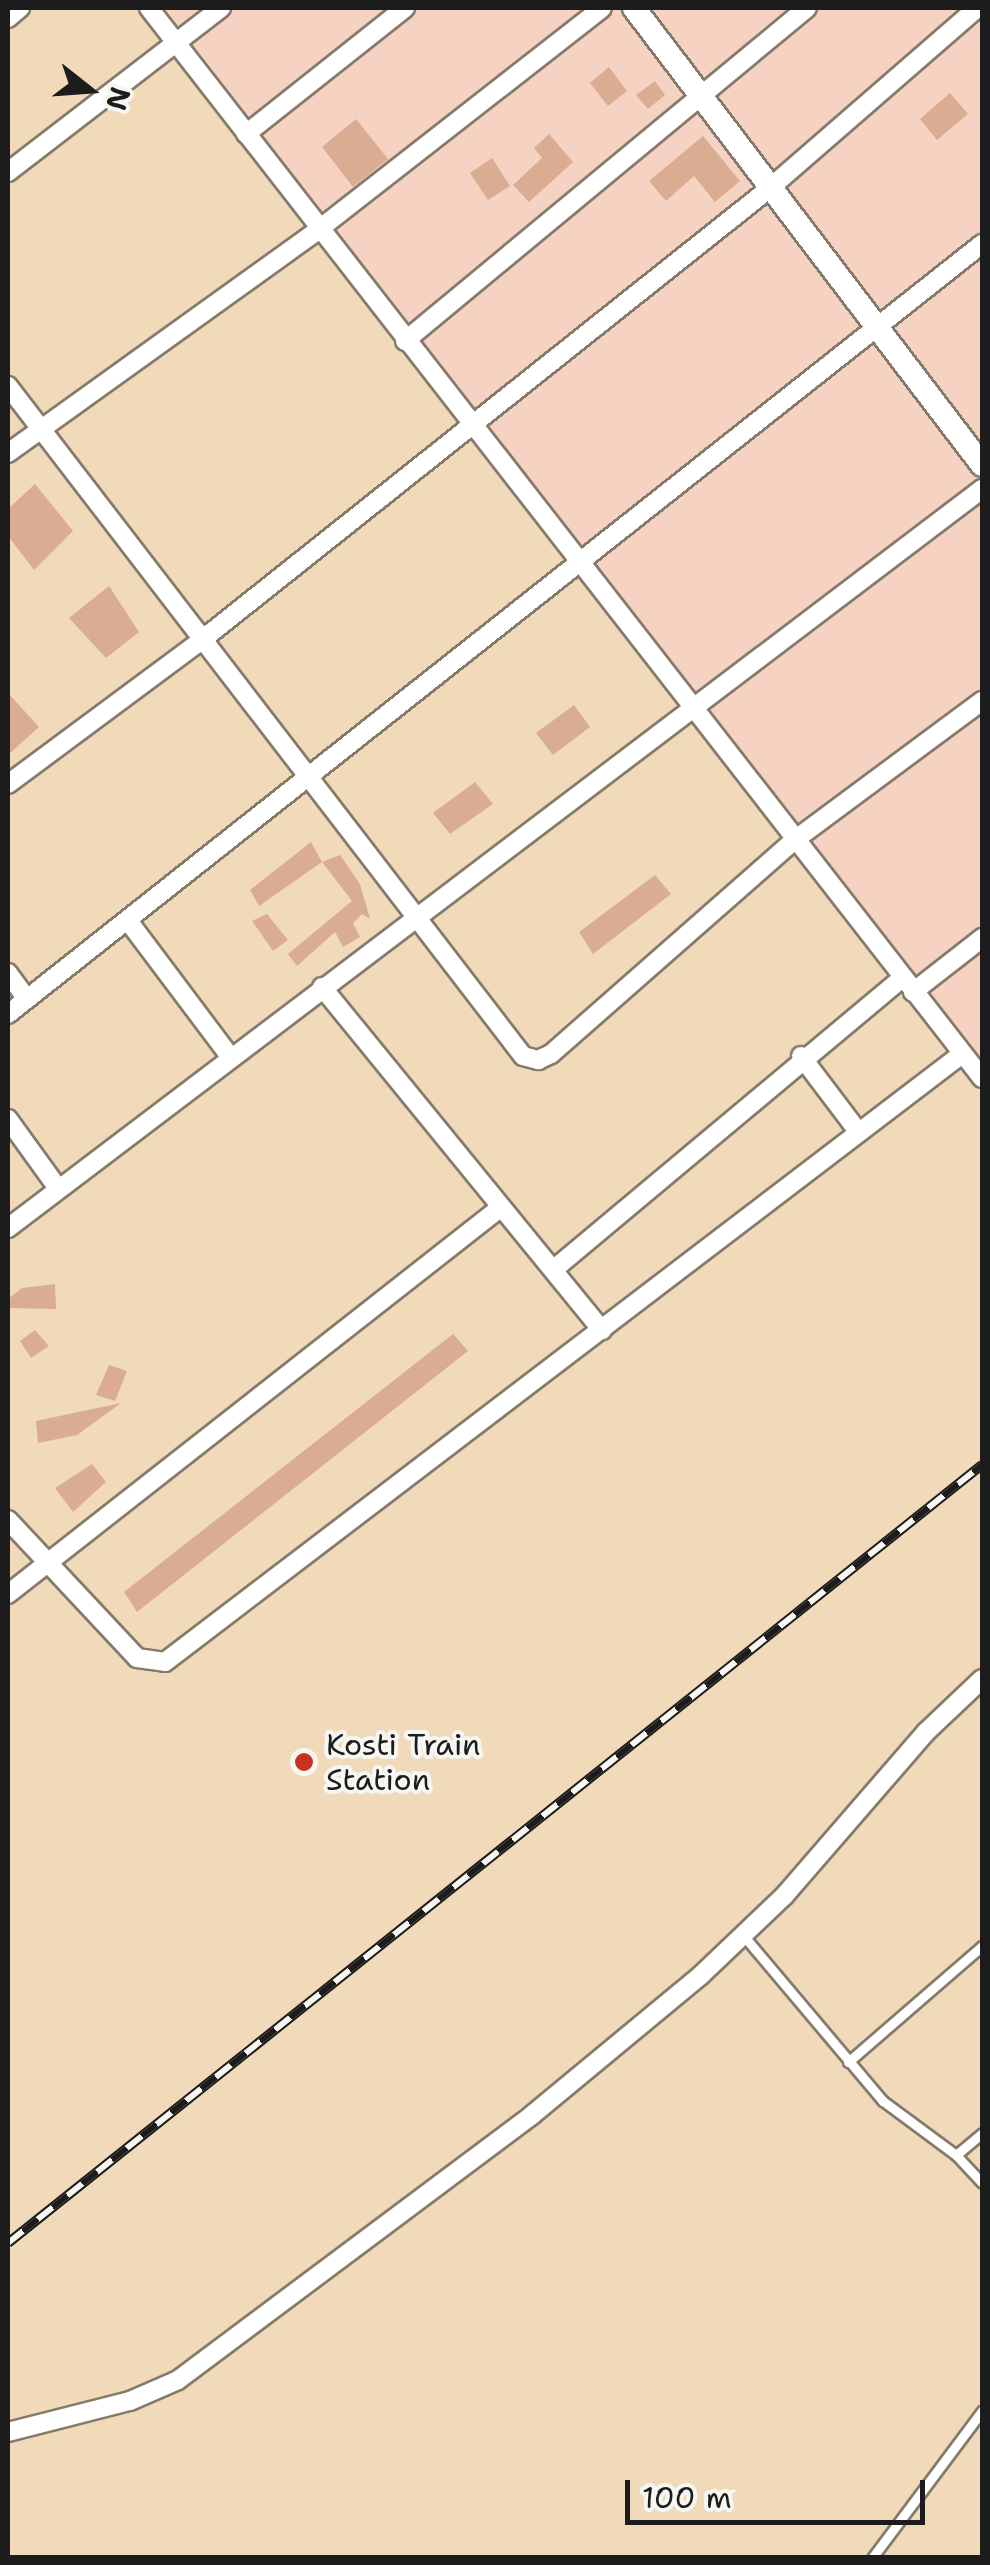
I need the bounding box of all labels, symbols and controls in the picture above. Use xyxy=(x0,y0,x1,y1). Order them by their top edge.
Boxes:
north arrow xyxy=(40,40,140,140)
text: N xyxy=(97,83,140,115)
place label: Kosti Train Station xyxy=(326,1727,480,1798)
marker: Kosti Train Station xyxy=(291,1749,317,1775)
scale bar xyxy=(630,2460,930,2522)
text: 100 m xyxy=(642,2477,732,2518)

